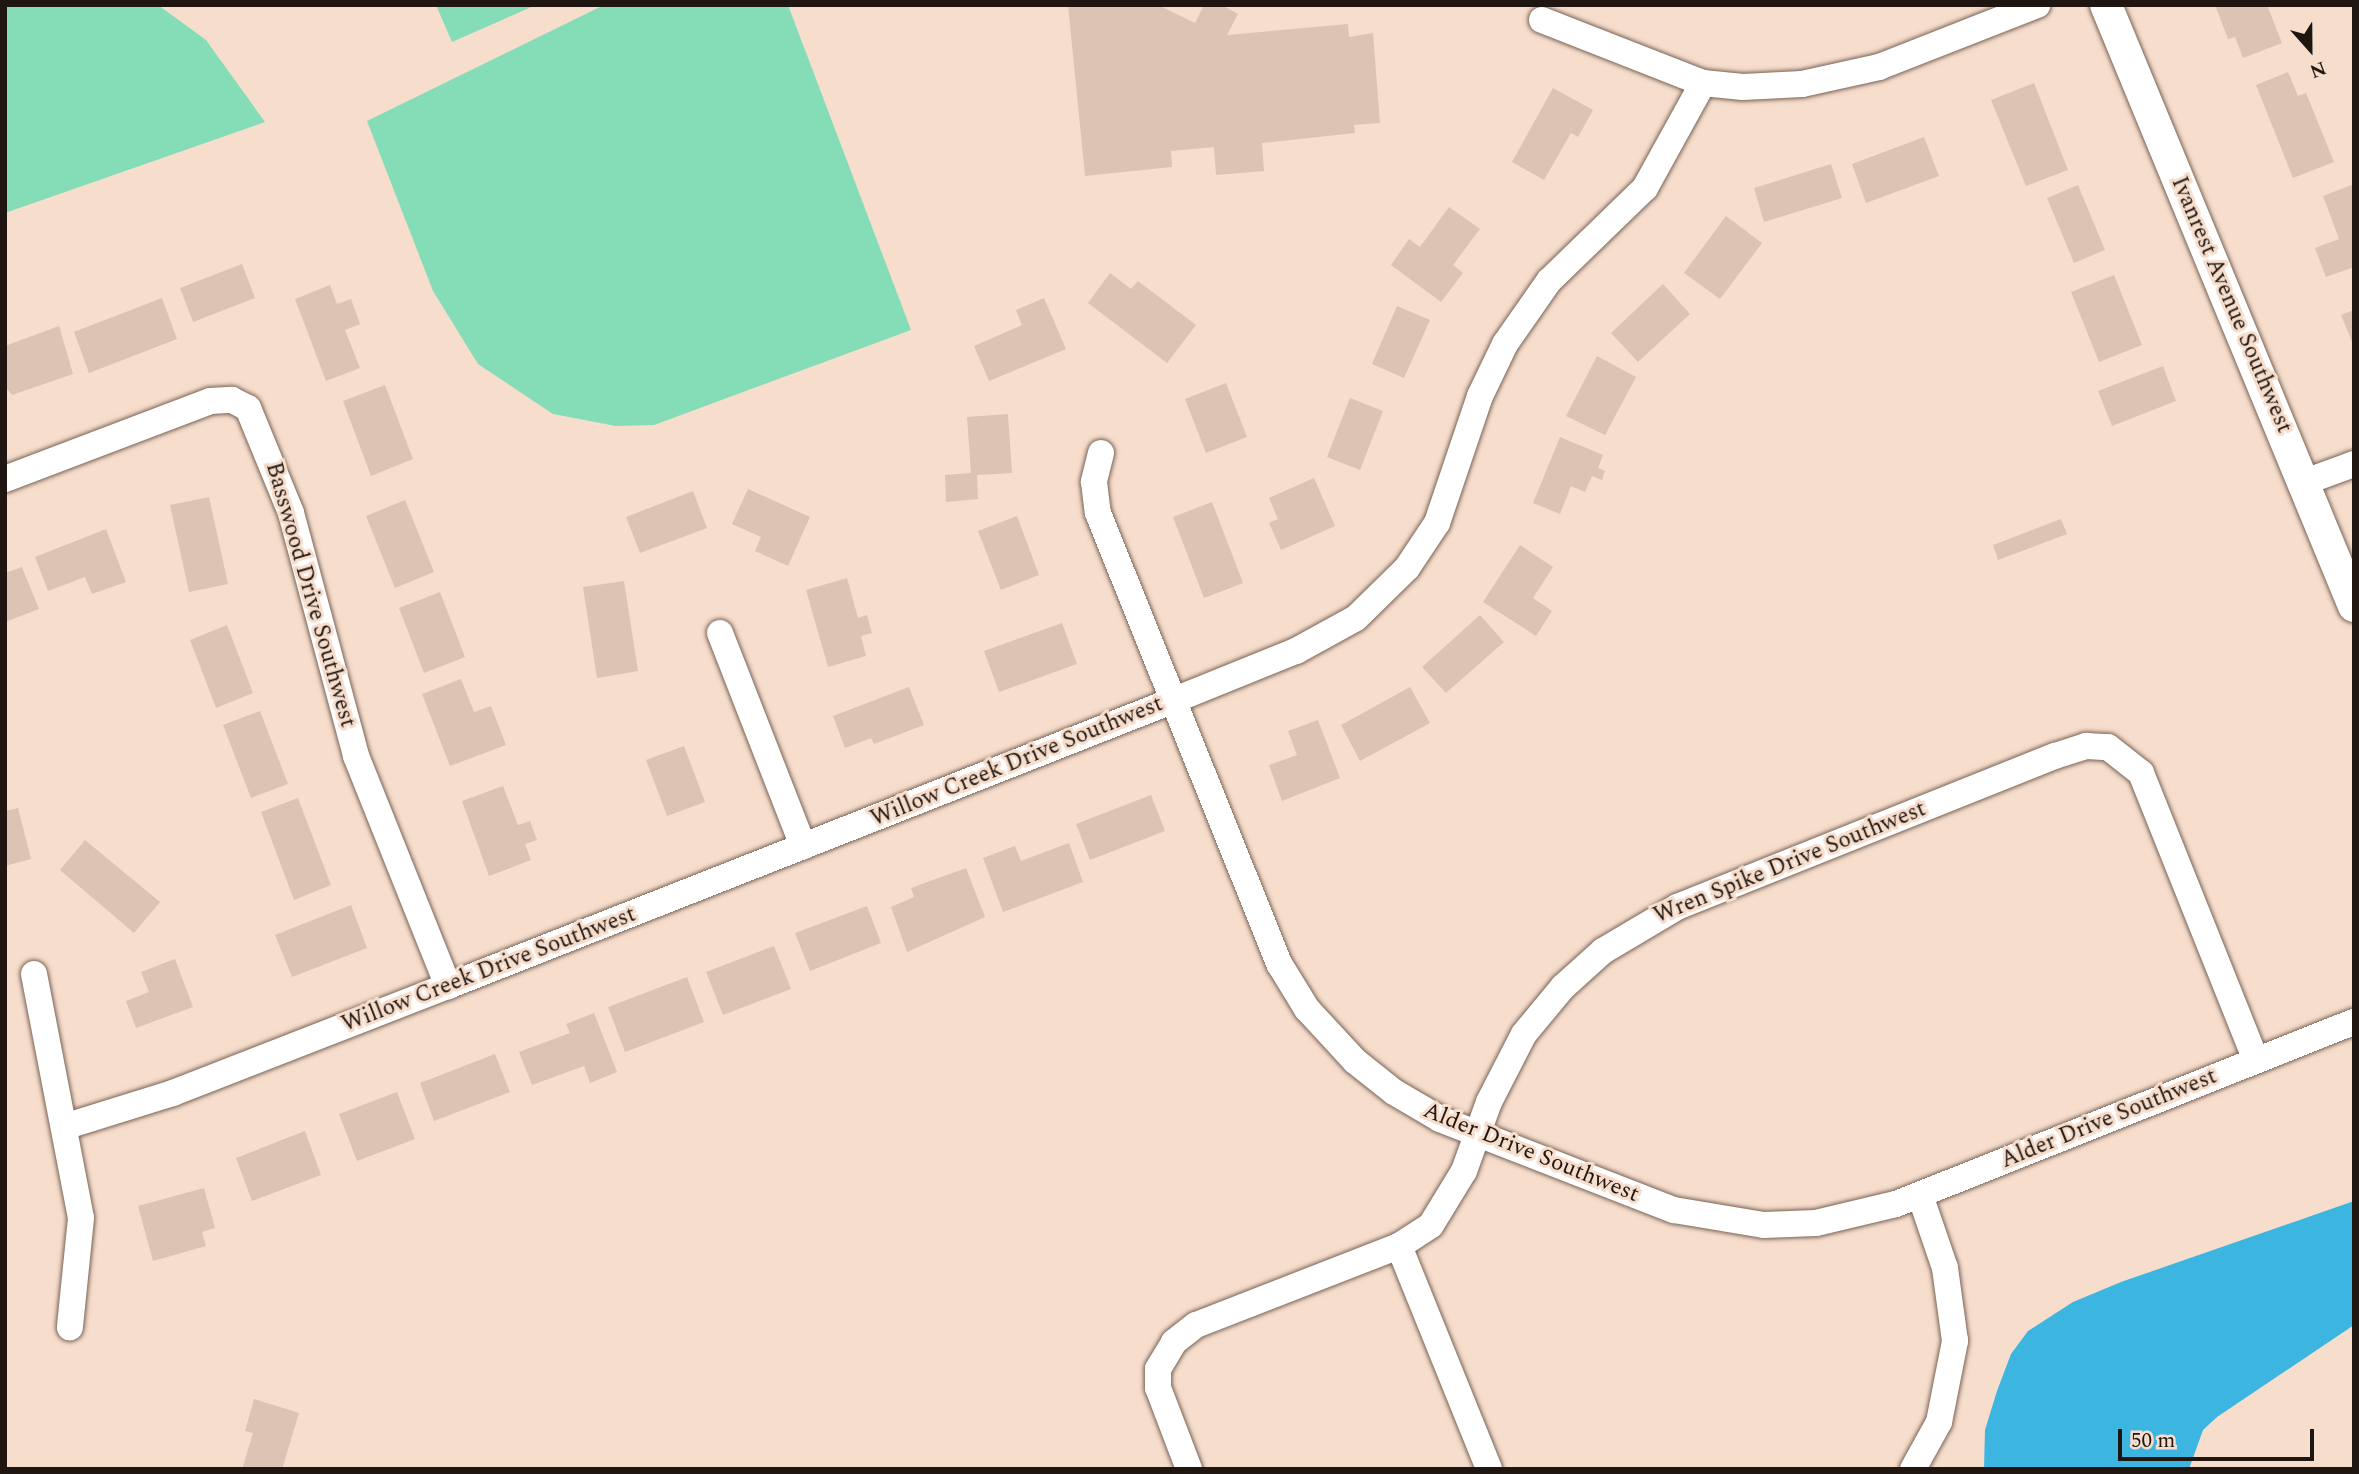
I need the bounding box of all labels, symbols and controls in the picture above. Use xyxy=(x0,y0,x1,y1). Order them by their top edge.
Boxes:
north arrow xyxy=(2275,14,2345,84)
text: N xyxy=(2305,53,2330,85)
street label: Ivanrest Avenue Southwest xyxy=(2164,173,2298,437)
street label: Basswood Drive Southwest xyxy=(259,459,361,731)
street label: Willow Creek Drive Southwest xyxy=(867,691,1167,833)
street label: Wren Spike Drive Southwest xyxy=(1650,796,1930,930)
street label: Willow Creek Drive Southwest xyxy=(338,901,640,1039)
street label: Alder Drive Southwest xyxy=(1997,1063,2221,1175)
street label: Alder Drive Southwest xyxy=(1419,1097,1643,1209)
scale bar xyxy=(2121,1414,2317,1458)
text: 50 m xyxy=(2131,1425,2175,1457)

